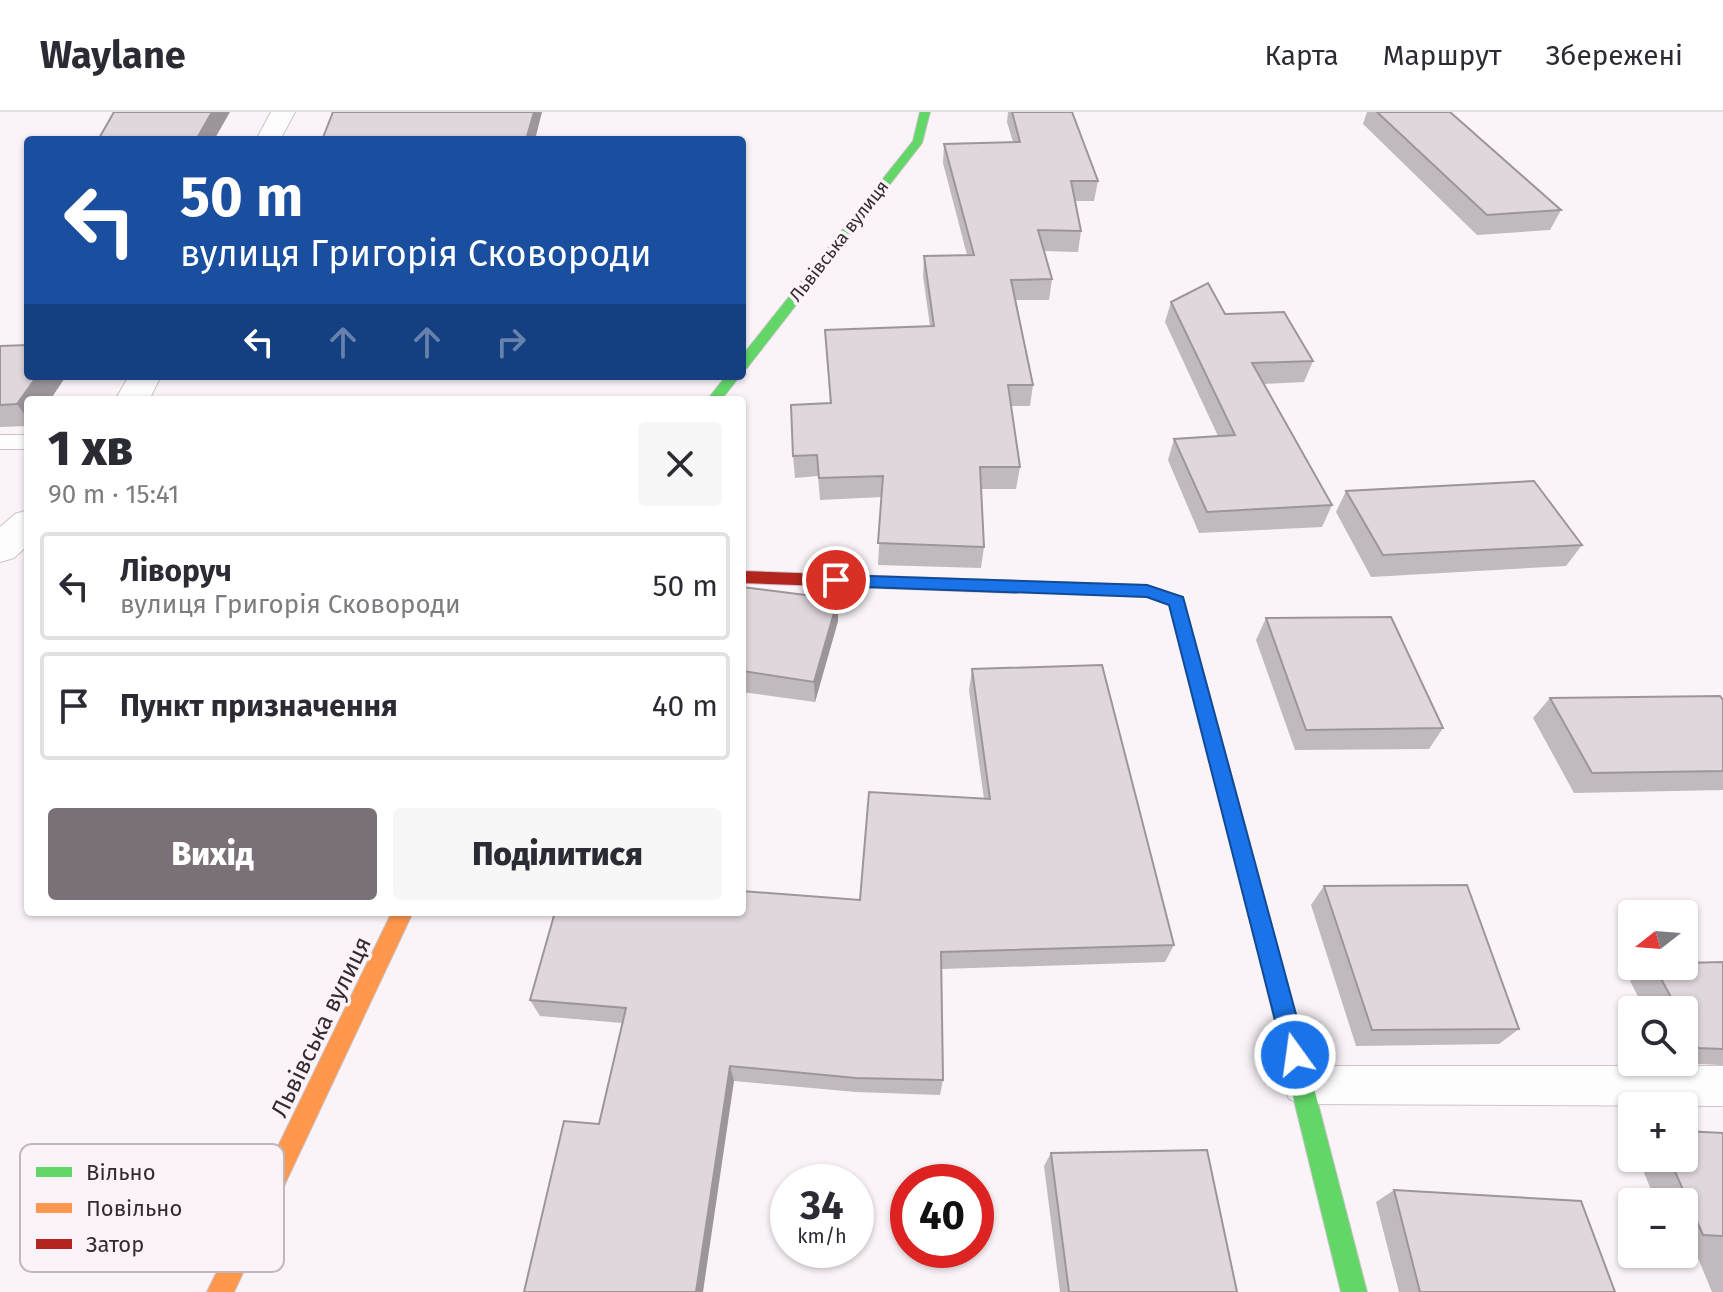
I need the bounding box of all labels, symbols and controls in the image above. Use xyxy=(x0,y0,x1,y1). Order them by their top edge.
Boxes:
text: Waylane xyxy=(40,32,186,78)
text: Карта xyxy=(1265,39,1339,72)
text: Маршрут xyxy=(1383,39,1502,72)
text: Збережені xyxy=(1546,39,1683,72)
text: 50 m xyxy=(180,164,303,231)
icon: left xyxy=(48,168,152,272)
street label: Львівська вулиця xyxy=(785,176,893,306)
text: вулиця Григорія Сковороди xyxy=(180,232,652,276)
icon: left xyxy=(237,320,281,364)
icon: ahead xyxy=(321,320,365,364)
icon: ahead xyxy=(405,320,449,364)
icon: right xyxy=(489,320,533,364)
text: 1 хв xyxy=(48,420,133,478)
button: close xyxy=(638,422,722,506)
text: 90 m · 15:41 xyxy=(48,479,179,510)
pin xyxy=(802,546,870,614)
text: Ліворуч xyxy=(120,553,232,589)
icon: arrive xyxy=(814,558,858,602)
icon: left xyxy=(52,564,96,608)
text: 50 m xyxy=(653,568,718,604)
text: вулиця Григорія Сковороди xyxy=(120,589,461,620)
icon: arrive xyxy=(52,684,96,728)
text: Пункт призначення xyxy=(120,688,398,724)
text: 40 m xyxy=(652,688,718,724)
button: Вихід xyxy=(48,808,377,900)
button: Поділитися xyxy=(393,808,722,900)
north arrow xyxy=(1618,900,1698,980)
map controls xyxy=(1618,900,1698,1268)
street label: Львівська вулиця xyxy=(265,932,377,1122)
button: search xyxy=(1618,996,1698,1076)
position arrow xyxy=(1253,1013,1337,1097)
button: + xyxy=(1618,1092,1698,1172)
legend xyxy=(20,1144,284,1272)
text: Вільно xyxy=(86,1159,156,1186)
speed limit sign: 40 xyxy=(890,1164,994,1268)
text: 34 xyxy=(800,1182,844,1230)
button: − xyxy=(1618,1188,1698,1268)
text: Повільно xyxy=(86,1195,182,1222)
text: km/h xyxy=(797,1224,847,1248)
text: Затор xyxy=(86,1231,144,1258)

